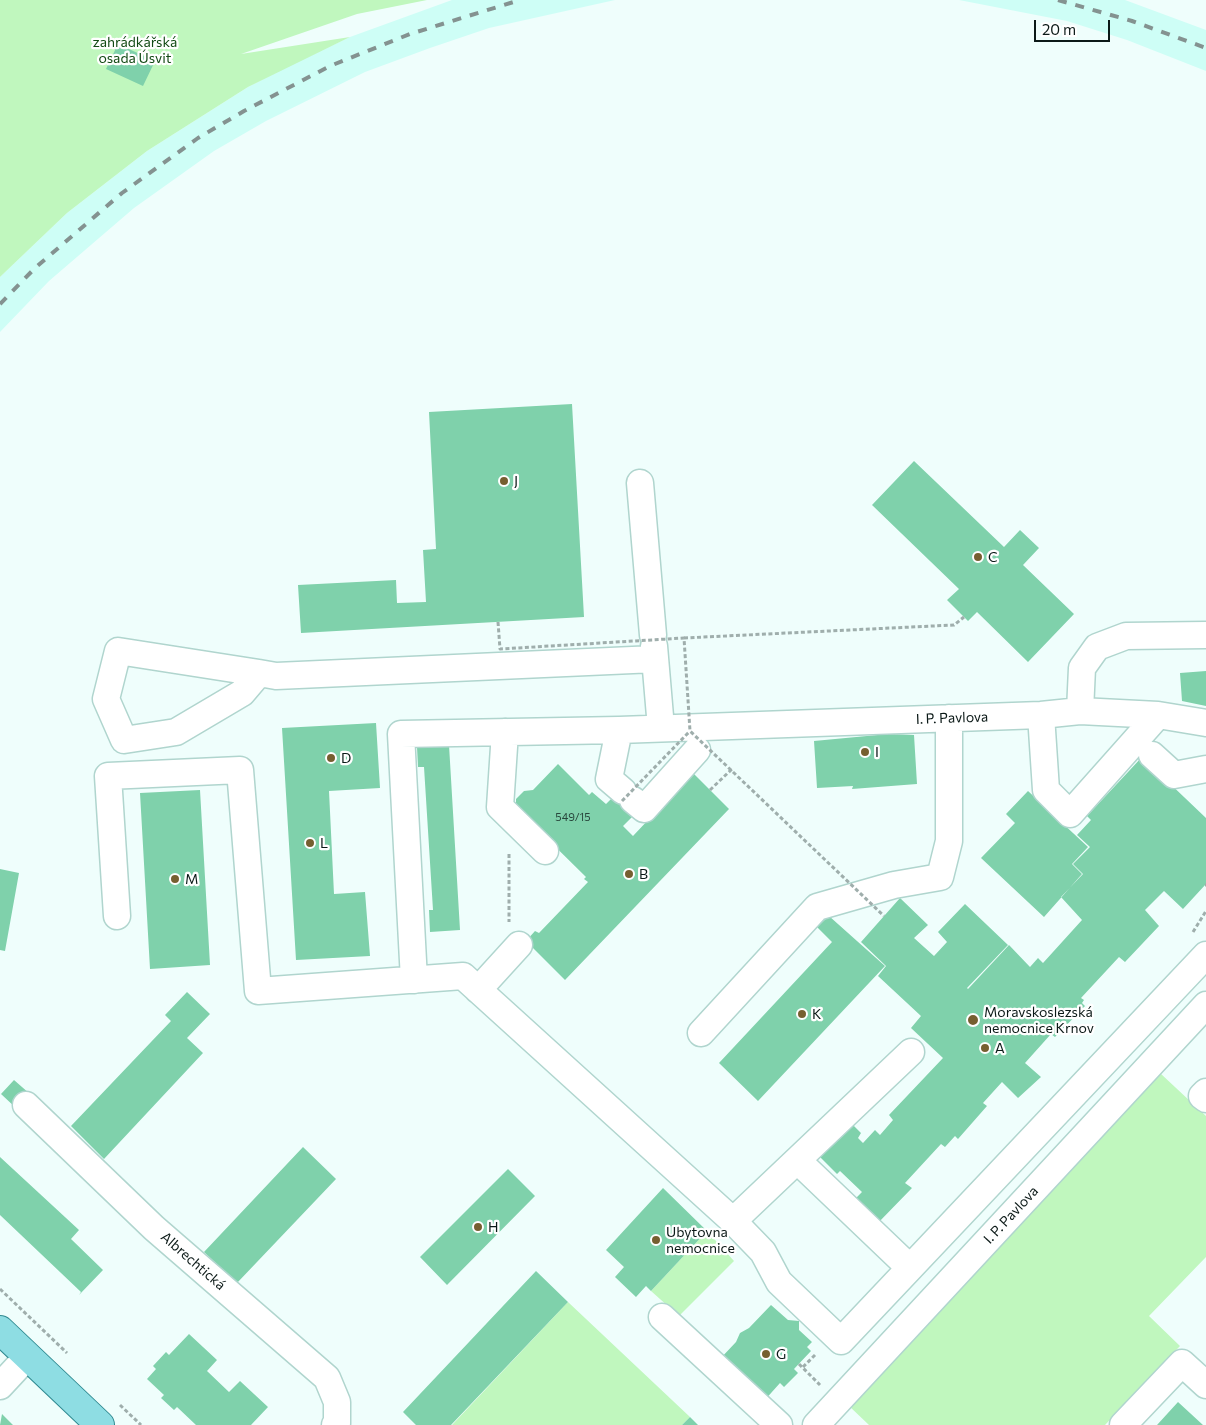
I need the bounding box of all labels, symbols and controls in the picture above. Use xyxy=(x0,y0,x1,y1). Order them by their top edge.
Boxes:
scale bar xyxy=(1036,10,1112,42)
text: 20 m xyxy=(1042,20,1076,38)
park label: zahrádkářská osada Úsvit xyxy=(93,34,177,66)
place label: J xyxy=(514,473,518,489)
marker: J xyxy=(498,475,510,487)
place label: C xyxy=(988,549,998,565)
marker: C xyxy=(972,551,984,563)
street label: I. P. Pavlova xyxy=(916,708,988,728)
place label: I xyxy=(875,744,879,760)
marker: I xyxy=(859,746,871,758)
place label: D xyxy=(341,750,351,766)
marker: D xyxy=(325,752,337,764)
house number: 549/15 xyxy=(555,810,591,824)
place label: L xyxy=(320,835,328,851)
marker: L xyxy=(304,837,316,849)
place label: B xyxy=(639,866,648,882)
marker: B xyxy=(623,868,635,880)
place label: M xyxy=(185,871,198,887)
marker: M xyxy=(169,873,181,885)
place label: Moravskoslezská nemocnice Krnov xyxy=(984,1004,1094,1036)
place label: K xyxy=(812,1006,821,1022)
marker: K xyxy=(796,1008,808,1020)
marker: Moravskoslezská nemocnice Krnov xyxy=(966,1013,980,1027)
place label: A xyxy=(995,1040,1005,1056)
marker: A xyxy=(979,1042,991,1054)
street label: I. P. Pavlova xyxy=(980,1183,1042,1247)
place label: H xyxy=(488,1219,498,1235)
marker: H xyxy=(472,1221,484,1233)
place label: Ubytovna nemocnice xyxy=(666,1224,735,1256)
street label: Albrechtická xyxy=(157,1228,229,1294)
marker: Ubytovna nemocnice xyxy=(650,1234,662,1246)
place label: G xyxy=(776,1346,786,1362)
marker: G xyxy=(760,1348,772,1360)

